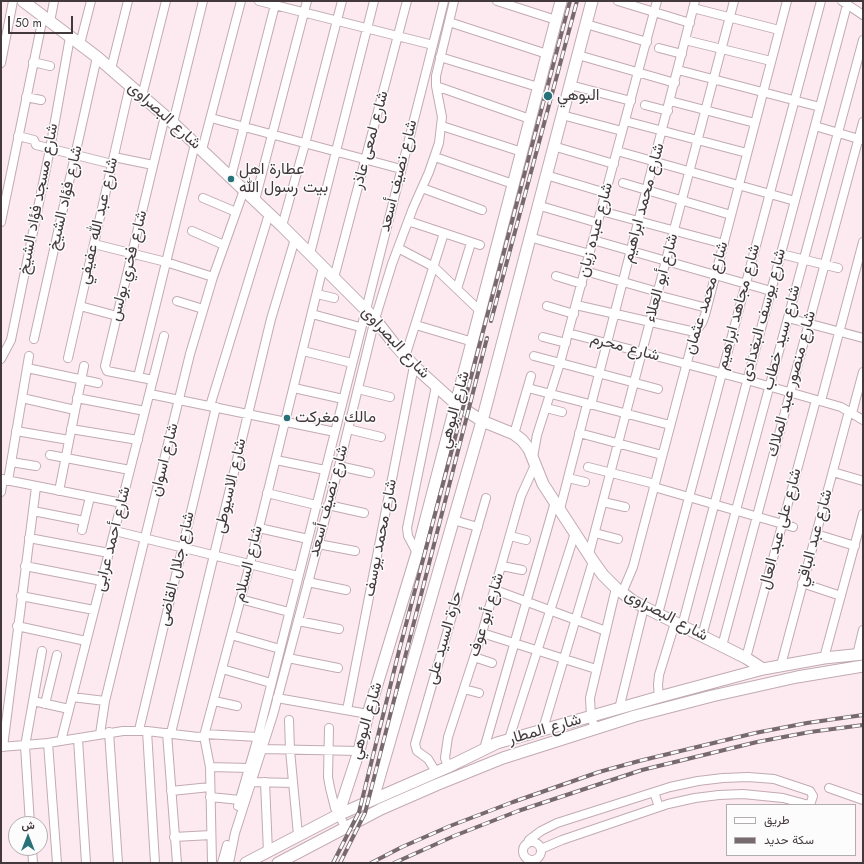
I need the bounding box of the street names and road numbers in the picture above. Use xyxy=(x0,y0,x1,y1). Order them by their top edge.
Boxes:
street label: شارع البصراوى xyxy=(123,78,205,154)
street label: شارع لمعى عاذر xyxy=(349,89,393,191)
street label: شارع نصيف أسعد xyxy=(376,118,422,234)
street label: شارع مسجد فؤاد الشيخ xyxy=(15,122,63,276)
street label: شارع محمد ابراهيم xyxy=(619,141,669,265)
street label: شارع فؤاد الشيخ xyxy=(45,144,87,252)
street label: شارع عبد الله عفيفي xyxy=(75,156,123,286)
street label: شارع عبده زيان xyxy=(574,181,618,279)
street label: شارع فخري بولس xyxy=(106,209,152,323)
street label: شارع أبو العلاء xyxy=(641,232,683,324)
street label: شارع محمد عثمان xyxy=(681,239,733,357)
street label: شارع مجاهد ابراهيم xyxy=(713,242,765,372)
street label: شارع يوسف البغدادى xyxy=(737,247,791,383)
street label: شارع سيد خطاب xyxy=(759,283,805,393)
street label: شارع البصراوى xyxy=(357,303,433,383)
street label: شارع منصور عبد الملاك xyxy=(763,309,821,459)
street label: شارع محرم xyxy=(588,330,662,366)
street label: شارع البوهي xyxy=(435,369,475,451)
street label: شارع اسوان xyxy=(147,421,183,499)
street label: شارع الاسيوطى xyxy=(211,437,251,535)
street label: شارع نصيف أسعد xyxy=(305,443,353,559)
street label: شارع على عبد العال xyxy=(756,466,806,592)
street label: شارع محمد يوسف xyxy=(360,478,402,598)
street label: شارع أحمد عرابى xyxy=(91,484,135,594)
street label: شارع عبد الباقي xyxy=(793,487,837,589)
street label: شارع جلال القاضى xyxy=(155,510,199,628)
street label: شارع السلام xyxy=(230,524,268,604)
street label: شارع أبو عوف xyxy=(465,571,509,659)
street label: شارع البصراوى xyxy=(621,586,711,646)
street label: حارة السيد على xyxy=(423,589,467,687)
street label: شارع البوهي xyxy=(347,680,387,762)
street label: شارع المطار xyxy=(506,710,584,750)

